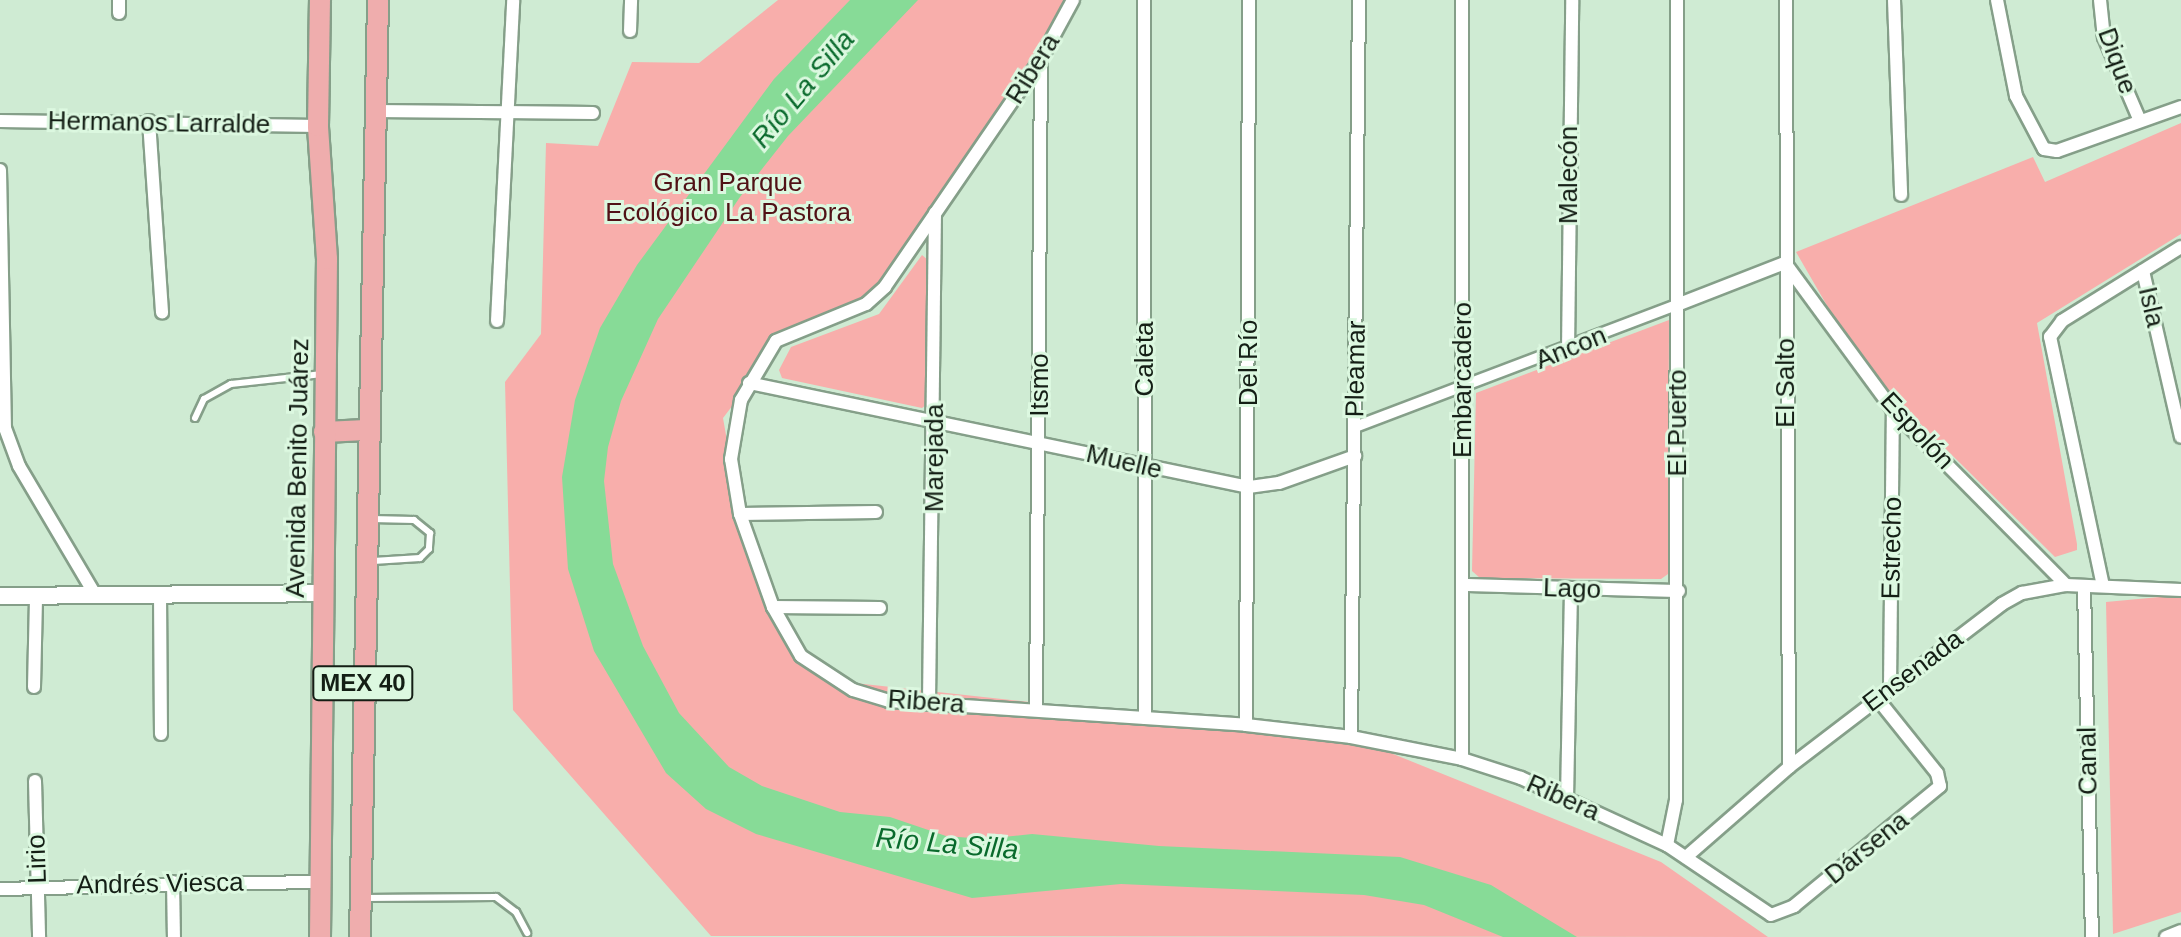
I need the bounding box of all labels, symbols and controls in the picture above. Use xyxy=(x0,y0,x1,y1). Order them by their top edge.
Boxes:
water label: Río La Silla xyxy=(744,23,862,155)
street label: Dique xyxy=(2091,24,2143,98)
street label: Ribera xyxy=(999,28,1067,110)
street label: Hermanos Larralde xyxy=(47,105,271,141)
street label: Malecón xyxy=(1553,126,1585,224)
park label: Gran Parque Ecológico La Pastora xyxy=(605,167,851,228)
street label: Isla xyxy=(2131,284,2171,330)
street label: Embarcadero xyxy=(1447,302,1479,458)
street label: Del Río xyxy=(1233,320,1265,406)
street label: Pleamar xyxy=(1340,320,1372,418)
street label: Ancon xyxy=(1531,320,1611,376)
street label: Caleta xyxy=(1129,321,1161,397)
street label: Avenida Benito Juárez xyxy=(280,338,316,598)
street label: El Salto xyxy=(1770,338,1802,428)
street label: Itsmo xyxy=(1024,353,1056,417)
street label: El Puerto xyxy=(1662,370,1694,476)
street label: Espolón xyxy=(1874,386,1960,476)
street label: Marejada xyxy=(919,404,951,512)
street label: Muelle xyxy=(1083,438,1165,486)
street label: Estrecho xyxy=(1876,496,1908,600)
street label: Lago xyxy=(1543,572,1601,606)
street label: Ensenada xyxy=(1857,623,1969,719)
road number: MEX 40 xyxy=(311,663,415,703)
street label: Ribera xyxy=(887,684,965,720)
street label: Canal xyxy=(2072,727,2104,795)
street label: Ribera xyxy=(1522,768,1604,828)
street label: Dársena xyxy=(1819,805,1915,891)
water label: Río La Silla xyxy=(874,821,1020,867)
street label: Lirio xyxy=(21,834,53,884)
street label: Andrés Viesca xyxy=(76,867,244,901)

